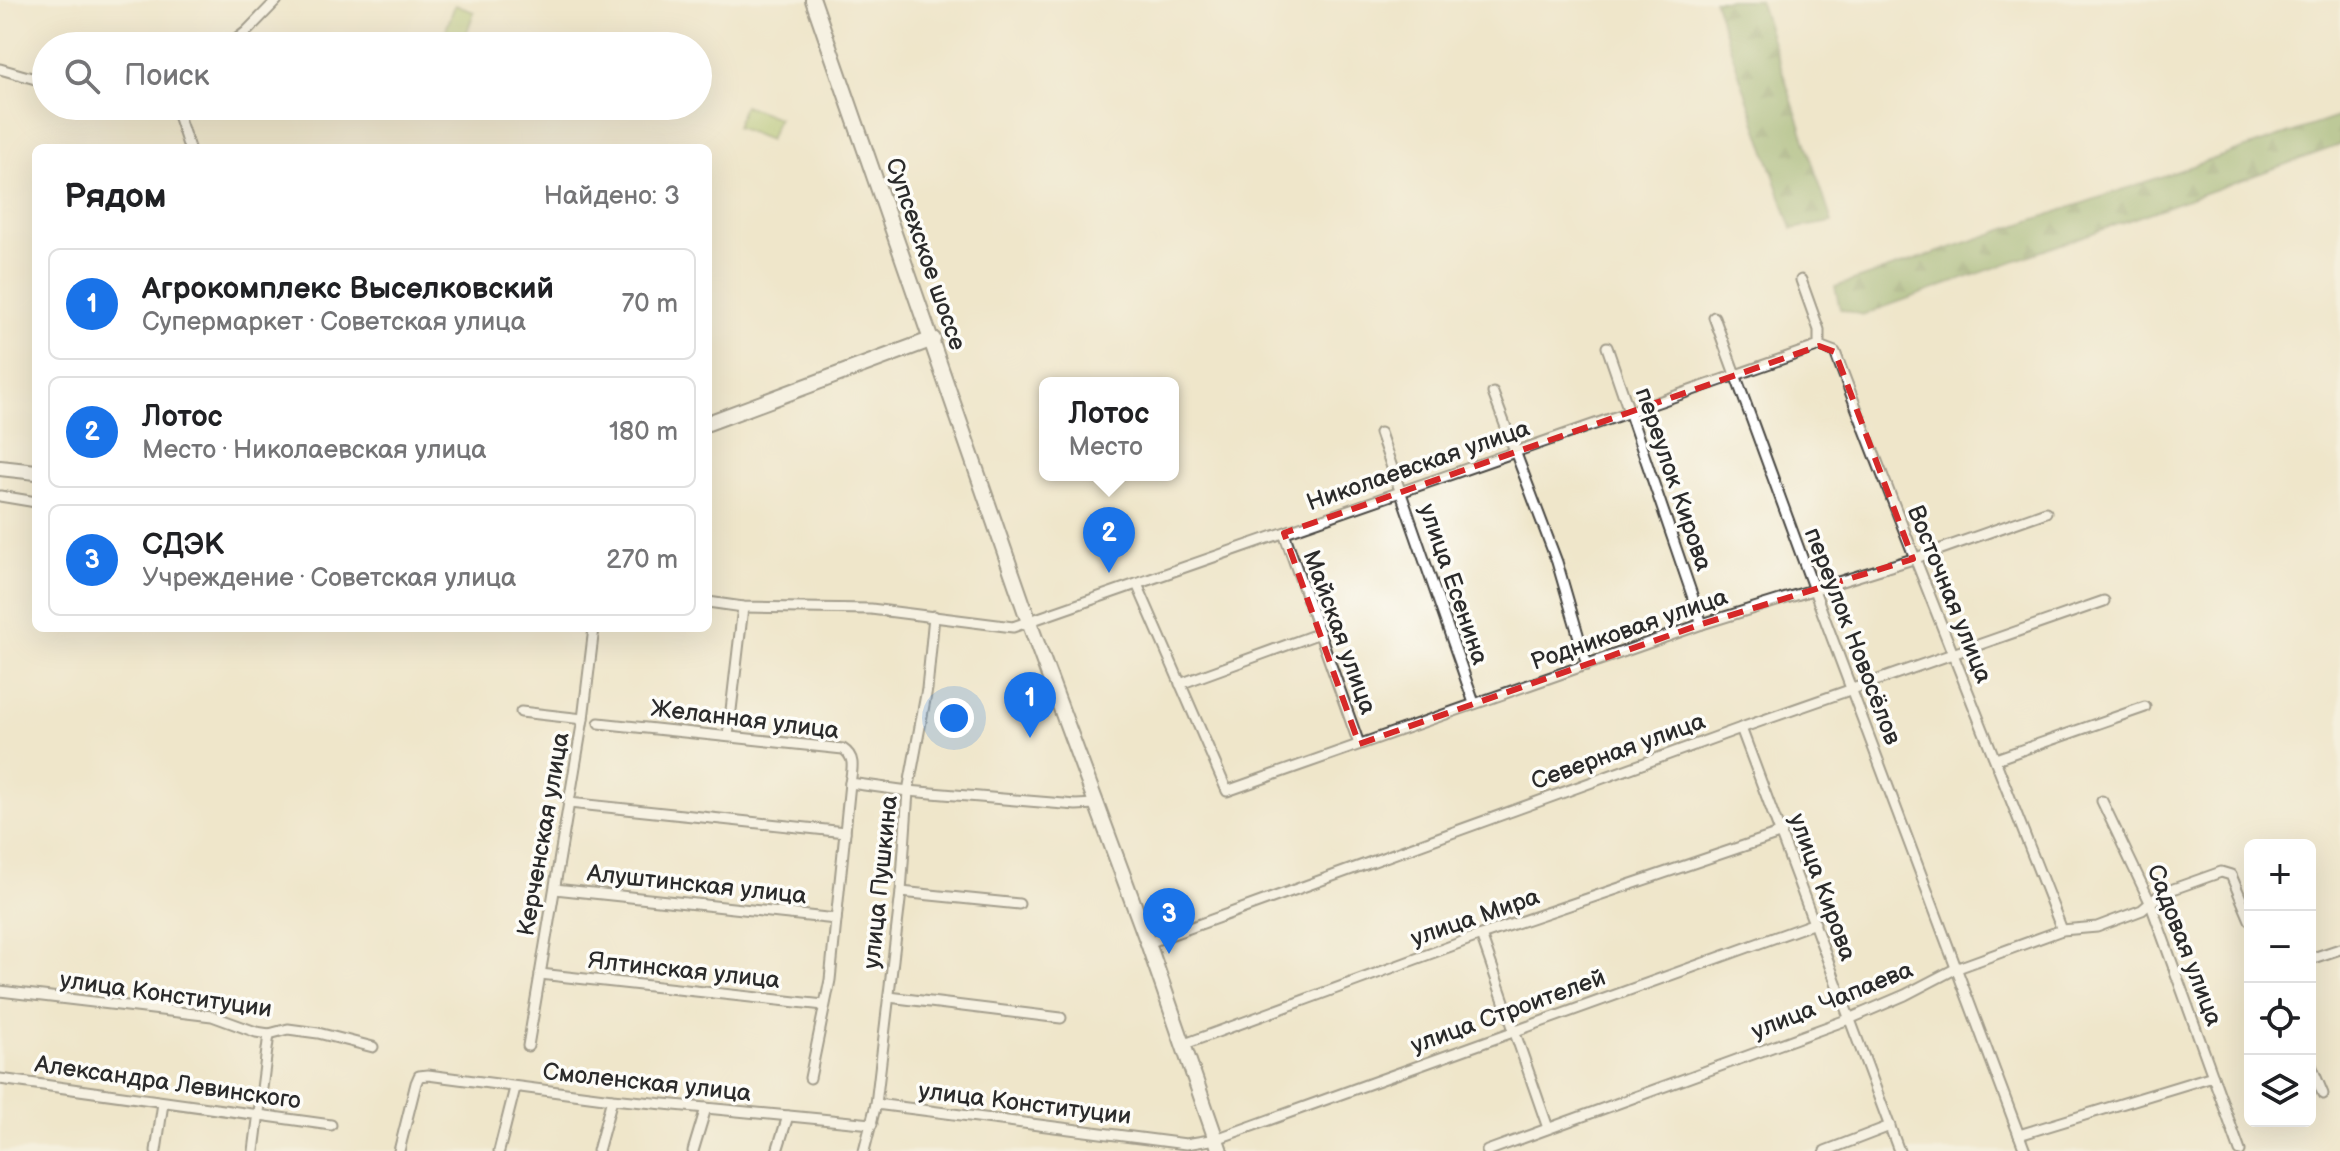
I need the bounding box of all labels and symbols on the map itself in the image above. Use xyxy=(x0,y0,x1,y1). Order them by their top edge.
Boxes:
street label: Супсехское шоссе xyxy=(879,154,972,354)
street label: переулок Кирова xyxy=(1629,384,1719,575)
street label: Николаевская улица xyxy=(1303,414,1534,517)
street label: улица Есенина xyxy=(1412,500,1495,669)
street label: Восточная улица xyxy=(1901,501,1998,687)
pin: 2 xyxy=(1083,507,1135,573)
street label: переулок Новосёлов xyxy=(1798,524,1907,749)
street label: Майская улица xyxy=(1296,546,1383,718)
street label: Родниковая улица xyxy=(1527,582,1731,677)
pin: 1 xyxy=(1004,672,1056,738)
street label: Желанная улица xyxy=(649,694,841,745)
your location xyxy=(934,698,974,738)
street label: Северная улица xyxy=(1527,707,1709,796)
street label: Керченская улица xyxy=(511,730,576,938)
street label: улица Пушкина xyxy=(857,794,904,970)
street label: улица Кирова xyxy=(1782,810,1863,965)
street label: Алуштинская улица xyxy=(585,858,808,910)
street label: Садовая улица xyxy=(2140,860,2229,1030)
street label: улица Мира xyxy=(1407,882,1543,953)
pin: 3 xyxy=(1143,888,1195,954)
street label: Ялтинская улица xyxy=(586,946,782,995)
street label: улица Чапаева xyxy=(1747,955,1917,1046)
street label: улица Строителей xyxy=(1407,963,1609,1060)
street label: улица Конституции xyxy=(58,965,274,1024)
street label: Александра Левинского xyxy=(32,1049,303,1116)
street label: Смоленская улица xyxy=(541,1057,753,1108)
street label: улица Конституции xyxy=(917,1076,1133,1131)

